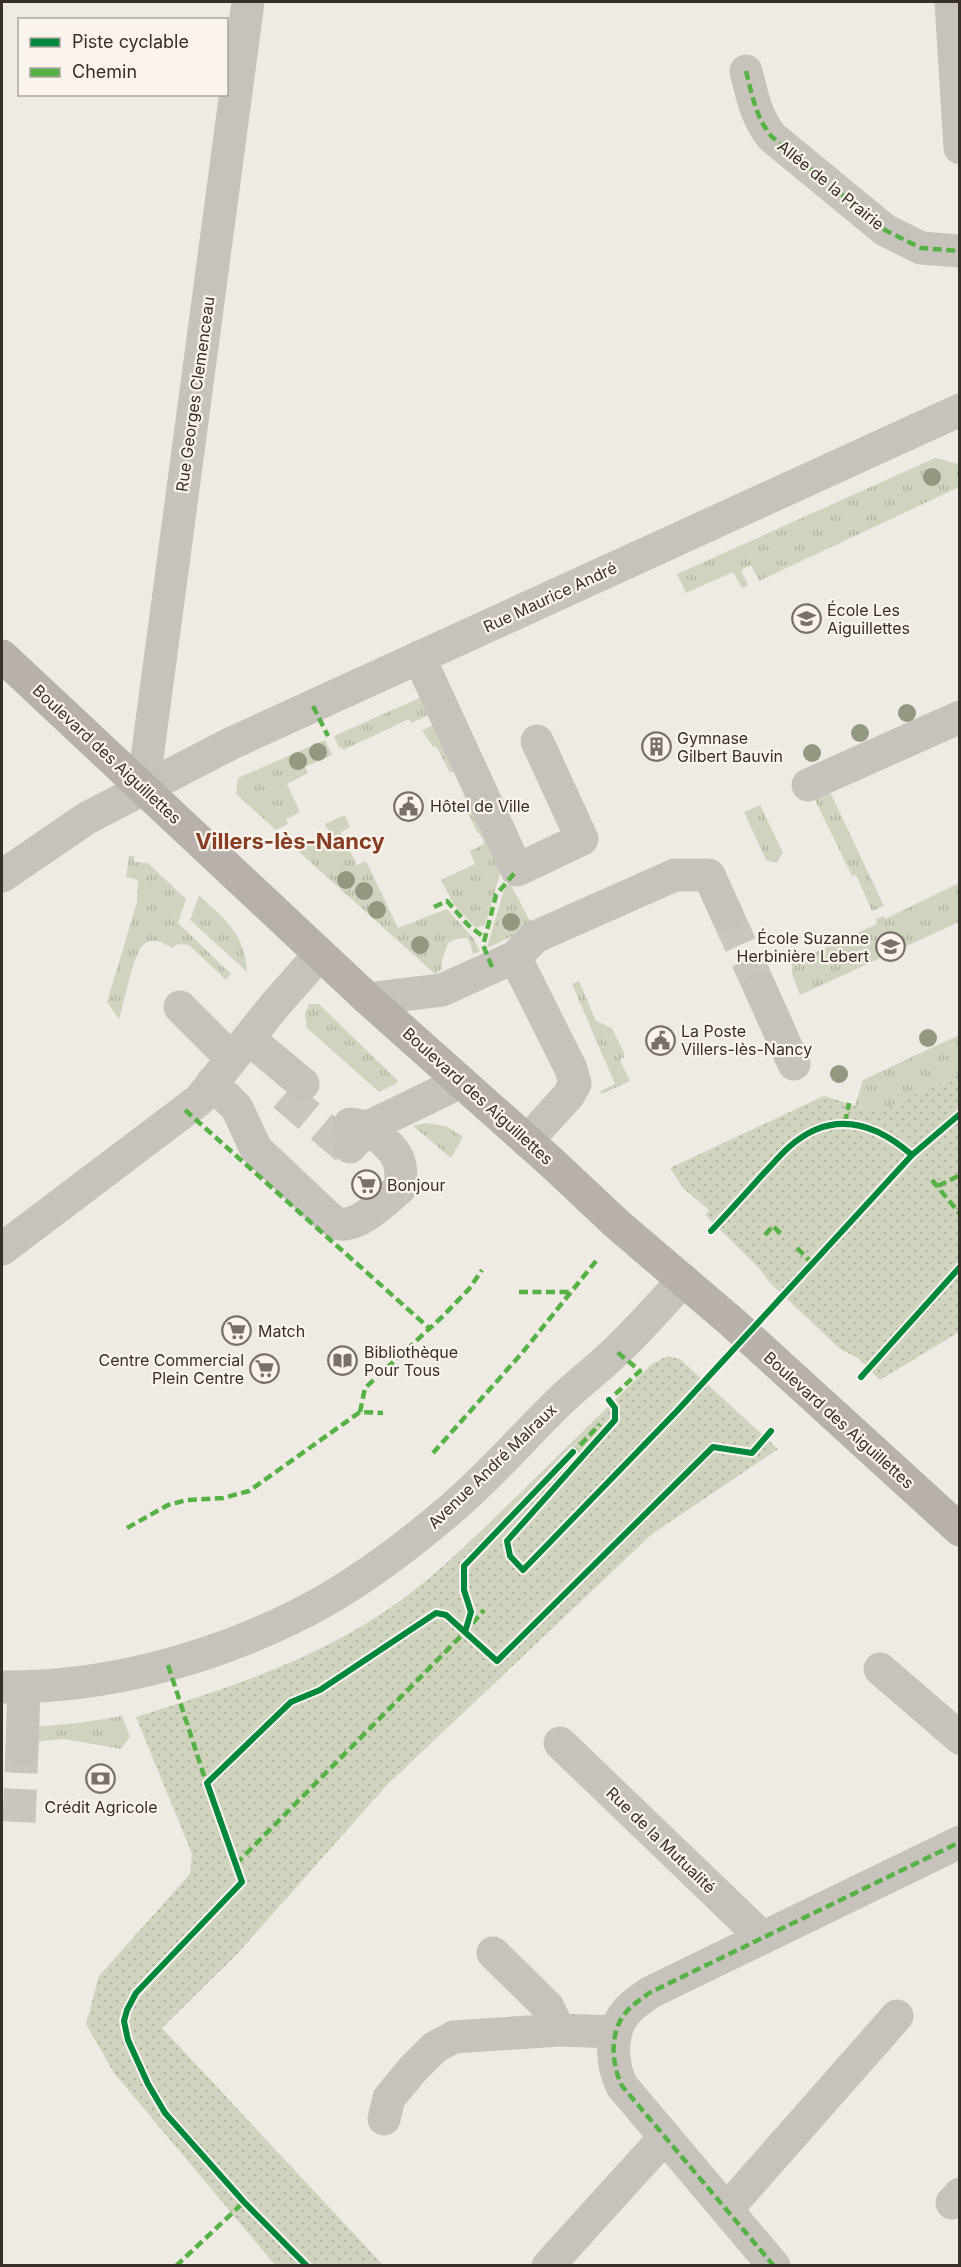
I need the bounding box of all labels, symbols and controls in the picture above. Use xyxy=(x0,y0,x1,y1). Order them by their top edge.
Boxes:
legend xyxy=(18,18,228,96)
text: Piste cyclable xyxy=(72,31,189,52)
text: Chemin xyxy=(72,61,137,82)
street label: Allée de la Prairie xyxy=(774,136,888,234)
street label: Rue Georges Clemenceau xyxy=(171,295,219,493)
street label: Rue Maurice André xyxy=(480,557,620,637)
place label: École Les Aiguillettes xyxy=(827,600,910,638)
school or university icon: École Les Aiguillettes xyxy=(790,603,822,635)
street label: Boulevard des Aiguillettes xyxy=(29,680,185,828)
place label: Gymnase Gilbert Bauvin xyxy=(677,728,783,766)
building icon: Gymnase Gilbert Bauvin xyxy=(640,731,672,763)
public building icon: Hôtel de Ville xyxy=(393,790,425,822)
place label: Hôtel de Ville xyxy=(430,796,530,816)
district label: Villers-lès-Nancy xyxy=(195,828,385,854)
place label: École Suzanne Herbinière Lebert xyxy=(737,928,869,966)
school or university icon: École Suzanne Herbinière Lebert xyxy=(874,931,906,963)
place label: La Poste Villers-lès-Nancy xyxy=(681,1021,812,1059)
street label: Boulevard des Aiguillettes xyxy=(399,1023,557,1169)
public building icon: La Poste Villers-lès-Nancy xyxy=(644,1024,676,1056)
supermarket icon: Bonjour xyxy=(350,1169,382,1201)
place label: Bonjour xyxy=(387,1175,445,1195)
supermarket icon: Match xyxy=(221,1315,253,1347)
place label: Match xyxy=(258,1321,305,1341)
place label: Bibliothèque Pour Tous xyxy=(364,1342,458,1380)
library icon: Bibliothèque Pour Tous xyxy=(327,1345,359,1377)
street label: Boulevard des Aiguillettes xyxy=(760,1347,918,1493)
place label: Centre Commercial Plein Centre xyxy=(98,1350,244,1388)
supermarket icon: Centre Commercial Plein Centre xyxy=(249,1353,281,1385)
street label: Avenue André Malraux xyxy=(424,1399,561,1533)
bank icon: Crédit Agricole xyxy=(85,1763,117,1795)
street label: Rue de la Mutualité xyxy=(602,1783,720,1897)
place label: Crédit Agricole xyxy=(44,1797,158,1817)

